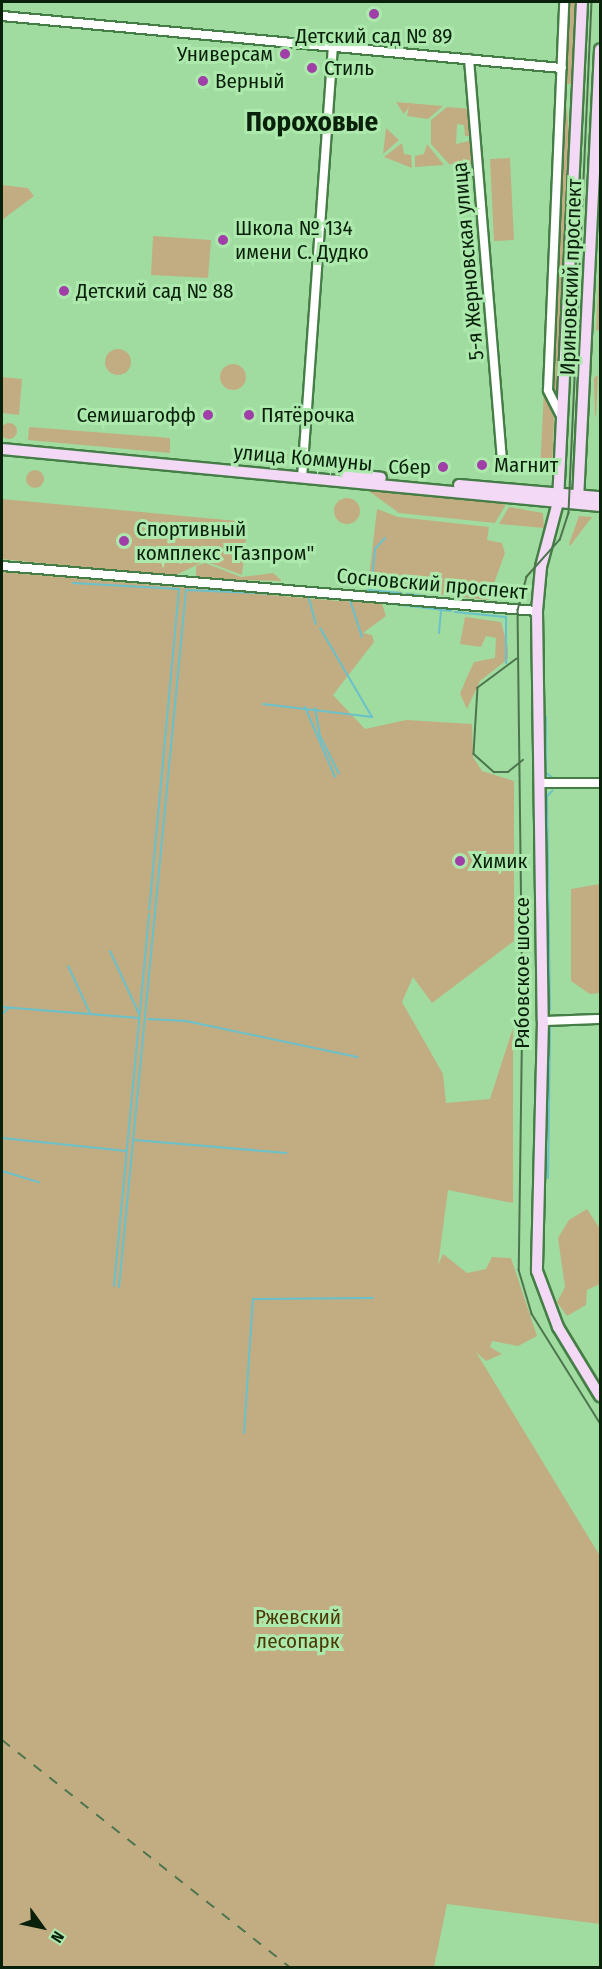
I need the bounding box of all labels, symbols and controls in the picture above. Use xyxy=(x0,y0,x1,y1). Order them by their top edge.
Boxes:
marker: Детский сад № 89 xyxy=(367,7,381,21)
place label: Детский сад № 89 xyxy=(296,23,452,49)
place label: Универсам xyxy=(177,41,273,67)
marker: Универсам xyxy=(278,47,292,61)
place label: Стиль xyxy=(324,55,374,81)
marker: Стиль xyxy=(305,61,319,75)
place label: Верный xyxy=(215,68,284,94)
marker: Верный xyxy=(196,74,210,88)
district label: Пороховые xyxy=(246,107,378,139)
street label: 5-я Жерновская улица xyxy=(447,161,489,361)
street label: Ириновский проспект xyxy=(555,178,587,376)
place label: Школа № 134 имени С. Дудко xyxy=(235,215,369,265)
marker: Школа № 134 имени С. Дудко xyxy=(216,233,230,247)
place label: Детский сад № 88 xyxy=(76,278,234,304)
marker: Детский сад № 88 xyxy=(57,284,71,298)
place label: Семишагофф xyxy=(77,402,196,428)
place label: Пятёрочка xyxy=(261,402,355,428)
marker: Семишагофф xyxy=(201,408,215,422)
marker: Пятёрочка xyxy=(242,408,256,422)
street label: улица Коммуны xyxy=(232,439,374,477)
place label: Магнит xyxy=(494,452,558,478)
place label: Сбер xyxy=(388,454,431,480)
marker: Магнит xyxy=(475,458,489,472)
marker: Сбер xyxy=(436,460,450,474)
place label: Cпортивный комплекс "Газпром" xyxy=(136,516,315,566)
marker: Cпортивный комплекс "Газпром" xyxy=(117,534,131,548)
street label: Сосновский проспект xyxy=(335,563,529,605)
place label: Химик xyxy=(472,848,527,874)
marker: Химик xyxy=(453,854,467,868)
street label: Рябовское шоссе xyxy=(509,897,535,1049)
park label: Ржевский лесопарк xyxy=(255,1604,341,1654)
north arrow xyxy=(12,1897,72,1957)
text: N xyxy=(47,1928,68,1946)

